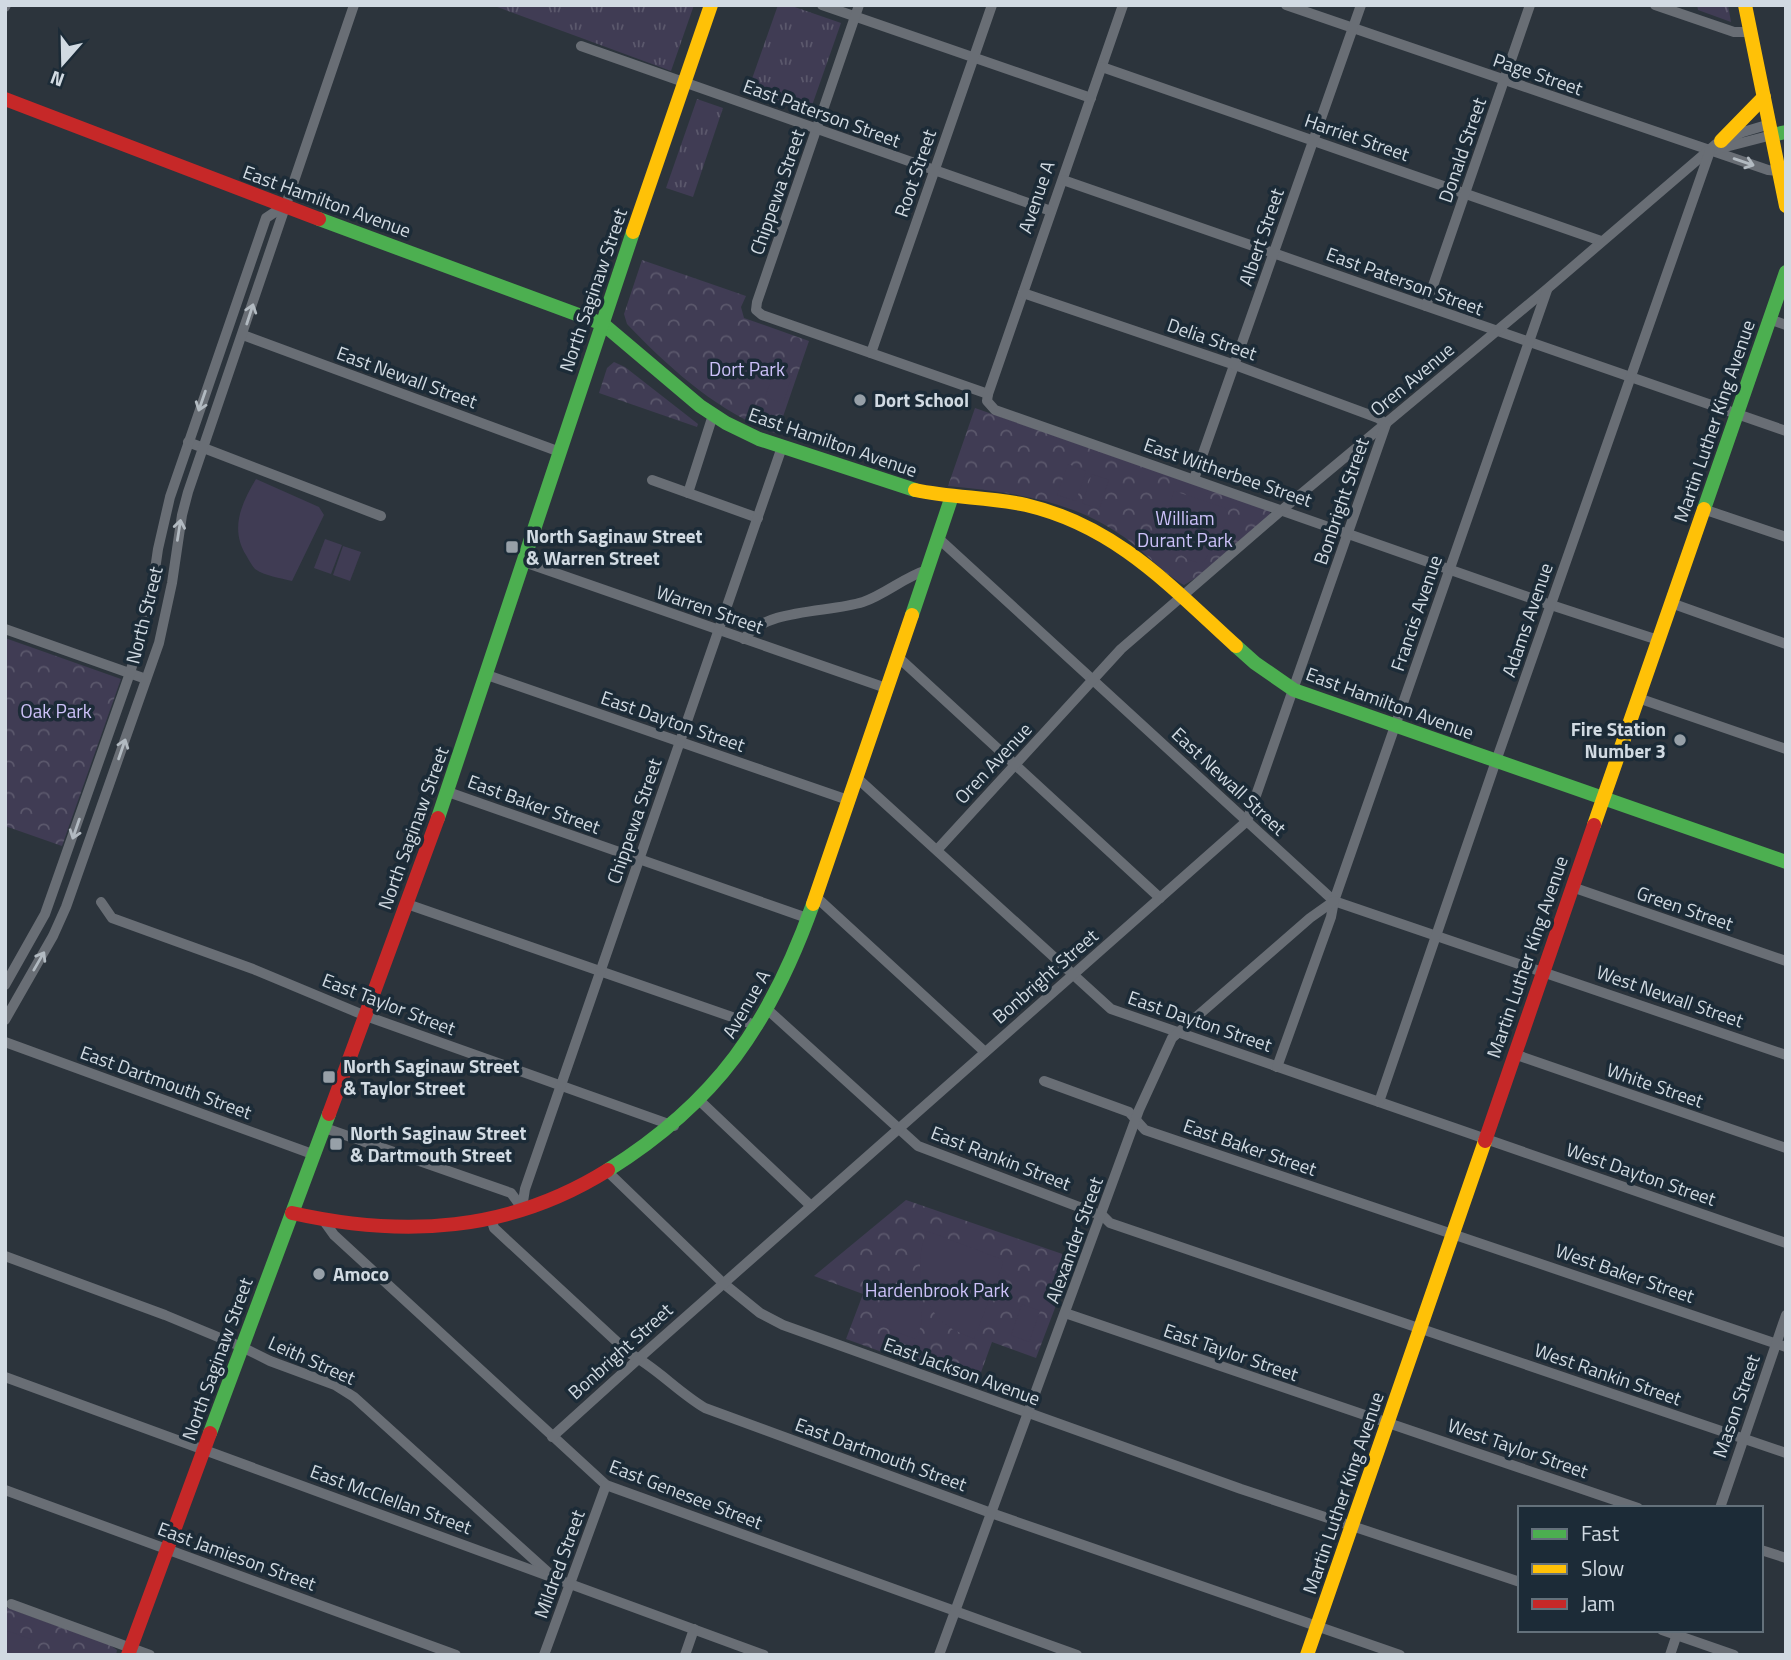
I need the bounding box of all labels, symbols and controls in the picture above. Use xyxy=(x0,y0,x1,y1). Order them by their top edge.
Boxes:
north arrow xyxy=(28,28,98,98)
street label: Page Street xyxy=(1489,45,1587,103)
text: N xyxy=(46,64,68,95)
street label: East Paterson Street xyxy=(739,71,905,155)
street label: Donald Street xyxy=(1430,93,1493,206)
street label: Harriet Street xyxy=(1301,105,1414,168)
street label: Chippewa Street xyxy=(741,125,812,259)
street label: Root Street xyxy=(886,125,943,221)
street label: East Hamilton Avenue xyxy=(239,157,415,244)
street label: Avenue A xyxy=(1010,157,1061,237)
one-way arrow xyxy=(1733,157,1755,169)
street label: Albert Street xyxy=(1230,184,1291,290)
street label: North Saginaw Street xyxy=(551,204,634,376)
street label: East Paterson Street xyxy=(1322,239,1488,323)
one-way arrow xyxy=(244,303,257,325)
street label: Delia Street xyxy=(1163,310,1261,367)
street label: Martin Luther King Avenue xyxy=(1665,316,1762,526)
street label: Oren Avenue xyxy=(1363,335,1460,423)
street label: East Newall Street xyxy=(333,338,482,416)
park label: Dort Park xyxy=(709,354,785,383)
place label: Dort School xyxy=(874,385,969,414)
one-way arrow xyxy=(195,389,207,411)
marker: Dort School xyxy=(852,392,868,408)
street label: East Hamilton Avenue xyxy=(745,399,922,484)
street label: East Witherbee Street xyxy=(1140,429,1316,514)
street label: Bonbright Street xyxy=(1305,433,1376,568)
park label: William Durant Park xyxy=(1137,503,1233,554)
one-way arrow xyxy=(173,519,186,542)
place label: North Saginaw Street & Warren Street xyxy=(526,521,703,572)
marker: North Saginaw Street & Warren Street xyxy=(504,539,520,555)
street label: Francis Avenue xyxy=(1382,551,1449,675)
street label: Adams Avenue xyxy=(1493,559,1560,681)
street label: North Street xyxy=(117,563,170,667)
street label: Warren Street xyxy=(652,577,768,641)
street label: East Hamilton Avenue xyxy=(1302,659,1478,746)
street label: East Dayton Street xyxy=(597,682,749,759)
park label: Oak Park xyxy=(20,696,92,725)
place label: Fire Station Number 3 xyxy=(1571,714,1666,765)
street label: Oren Avenue xyxy=(947,715,1038,810)
street label: East Newall Street xyxy=(1165,720,1294,842)
marker: Fire Station Number 3 xyxy=(1672,732,1688,748)
one-way arrow xyxy=(117,739,129,761)
street label: North Saginaw Street xyxy=(370,742,456,913)
street label: Chippewa Street xyxy=(598,754,669,888)
street label: East Baker Street xyxy=(464,766,605,841)
one-way arrow xyxy=(69,818,81,840)
street label: Martin Luther King Avenue xyxy=(1478,852,1575,1062)
street label: Green Street xyxy=(1633,877,1738,938)
street label: Bonbright Street xyxy=(985,921,1104,1030)
one-way arrow xyxy=(33,951,46,972)
street label: West Newall Street xyxy=(1593,957,1748,1034)
street label: Avenue A xyxy=(714,964,777,1043)
street label: East Taylor Street xyxy=(318,965,460,1042)
street label: East Dayton Street xyxy=(1124,982,1276,1059)
street label: East Dartmouth Street xyxy=(76,1037,256,1126)
place label: North Saginaw Street & Taylor Street xyxy=(343,1051,520,1102)
street label: White Street xyxy=(1603,1054,1708,1115)
marker: North Saginaw Street & Taylor Street xyxy=(321,1069,337,1085)
street label: East Baker Street xyxy=(1180,1110,1321,1183)
place label: North Saginaw Street & Dartmouth Street xyxy=(350,1118,527,1169)
street label: East Rankin Street xyxy=(927,1118,1076,1198)
street label: West Dayton Street xyxy=(1562,1134,1720,1213)
marker: North Saginaw Street & Dartmouth Street xyxy=(328,1136,344,1152)
street label: Alexander Street xyxy=(1037,1172,1110,1307)
street label: West Baker Street xyxy=(1552,1235,1699,1310)
place label: Amoco xyxy=(333,1259,389,1288)
marker: Amoco xyxy=(311,1266,327,1282)
street label: North Saginaw Street xyxy=(174,1273,260,1444)
park label: Hardenbrook Park xyxy=(865,1275,1009,1304)
street label: Bonbright Street xyxy=(561,1295,679,1406)
street label: East Taylor Street xyxy=(1160,1315,1303,1388)
street label: Leith Street xyxy=(264,1327,361,1392)
street label: East Jackson Avenue xyxy=(880,1329,1045,1412)
street label: West Rankin Street xyxy=(1531,1335,1686,1412)
street label: Mason Street xyxy=(1704,1350,1767,1461)
street label: Martin Luther King Avenue xyxy=(1294,1388,1391,1598)
street label: East Dartmouth Street xyxy=(791,1409,971,1498)
street label: West Taylor Street xyxy=(1444,1410,1593,1485)
street label: East Genesee Street xyxy=(605,1451,767,1536)
street label: East McClellan Street xyxy=(306,1456,476,1541)
street label: Mildred Street xyxy=(525,1505,592,1622)
legend xyxy=(1518,1506,1763,1632)
street label: East Jamieson Street xyxy=(154,1513,321,1598)
text: Fast xyxy=(1581,1517,1620,1549)
text: Slow xyxy=(1581,1552,1624,1584)
text: Jam xyxy=(1581,1587,1615,1619)

